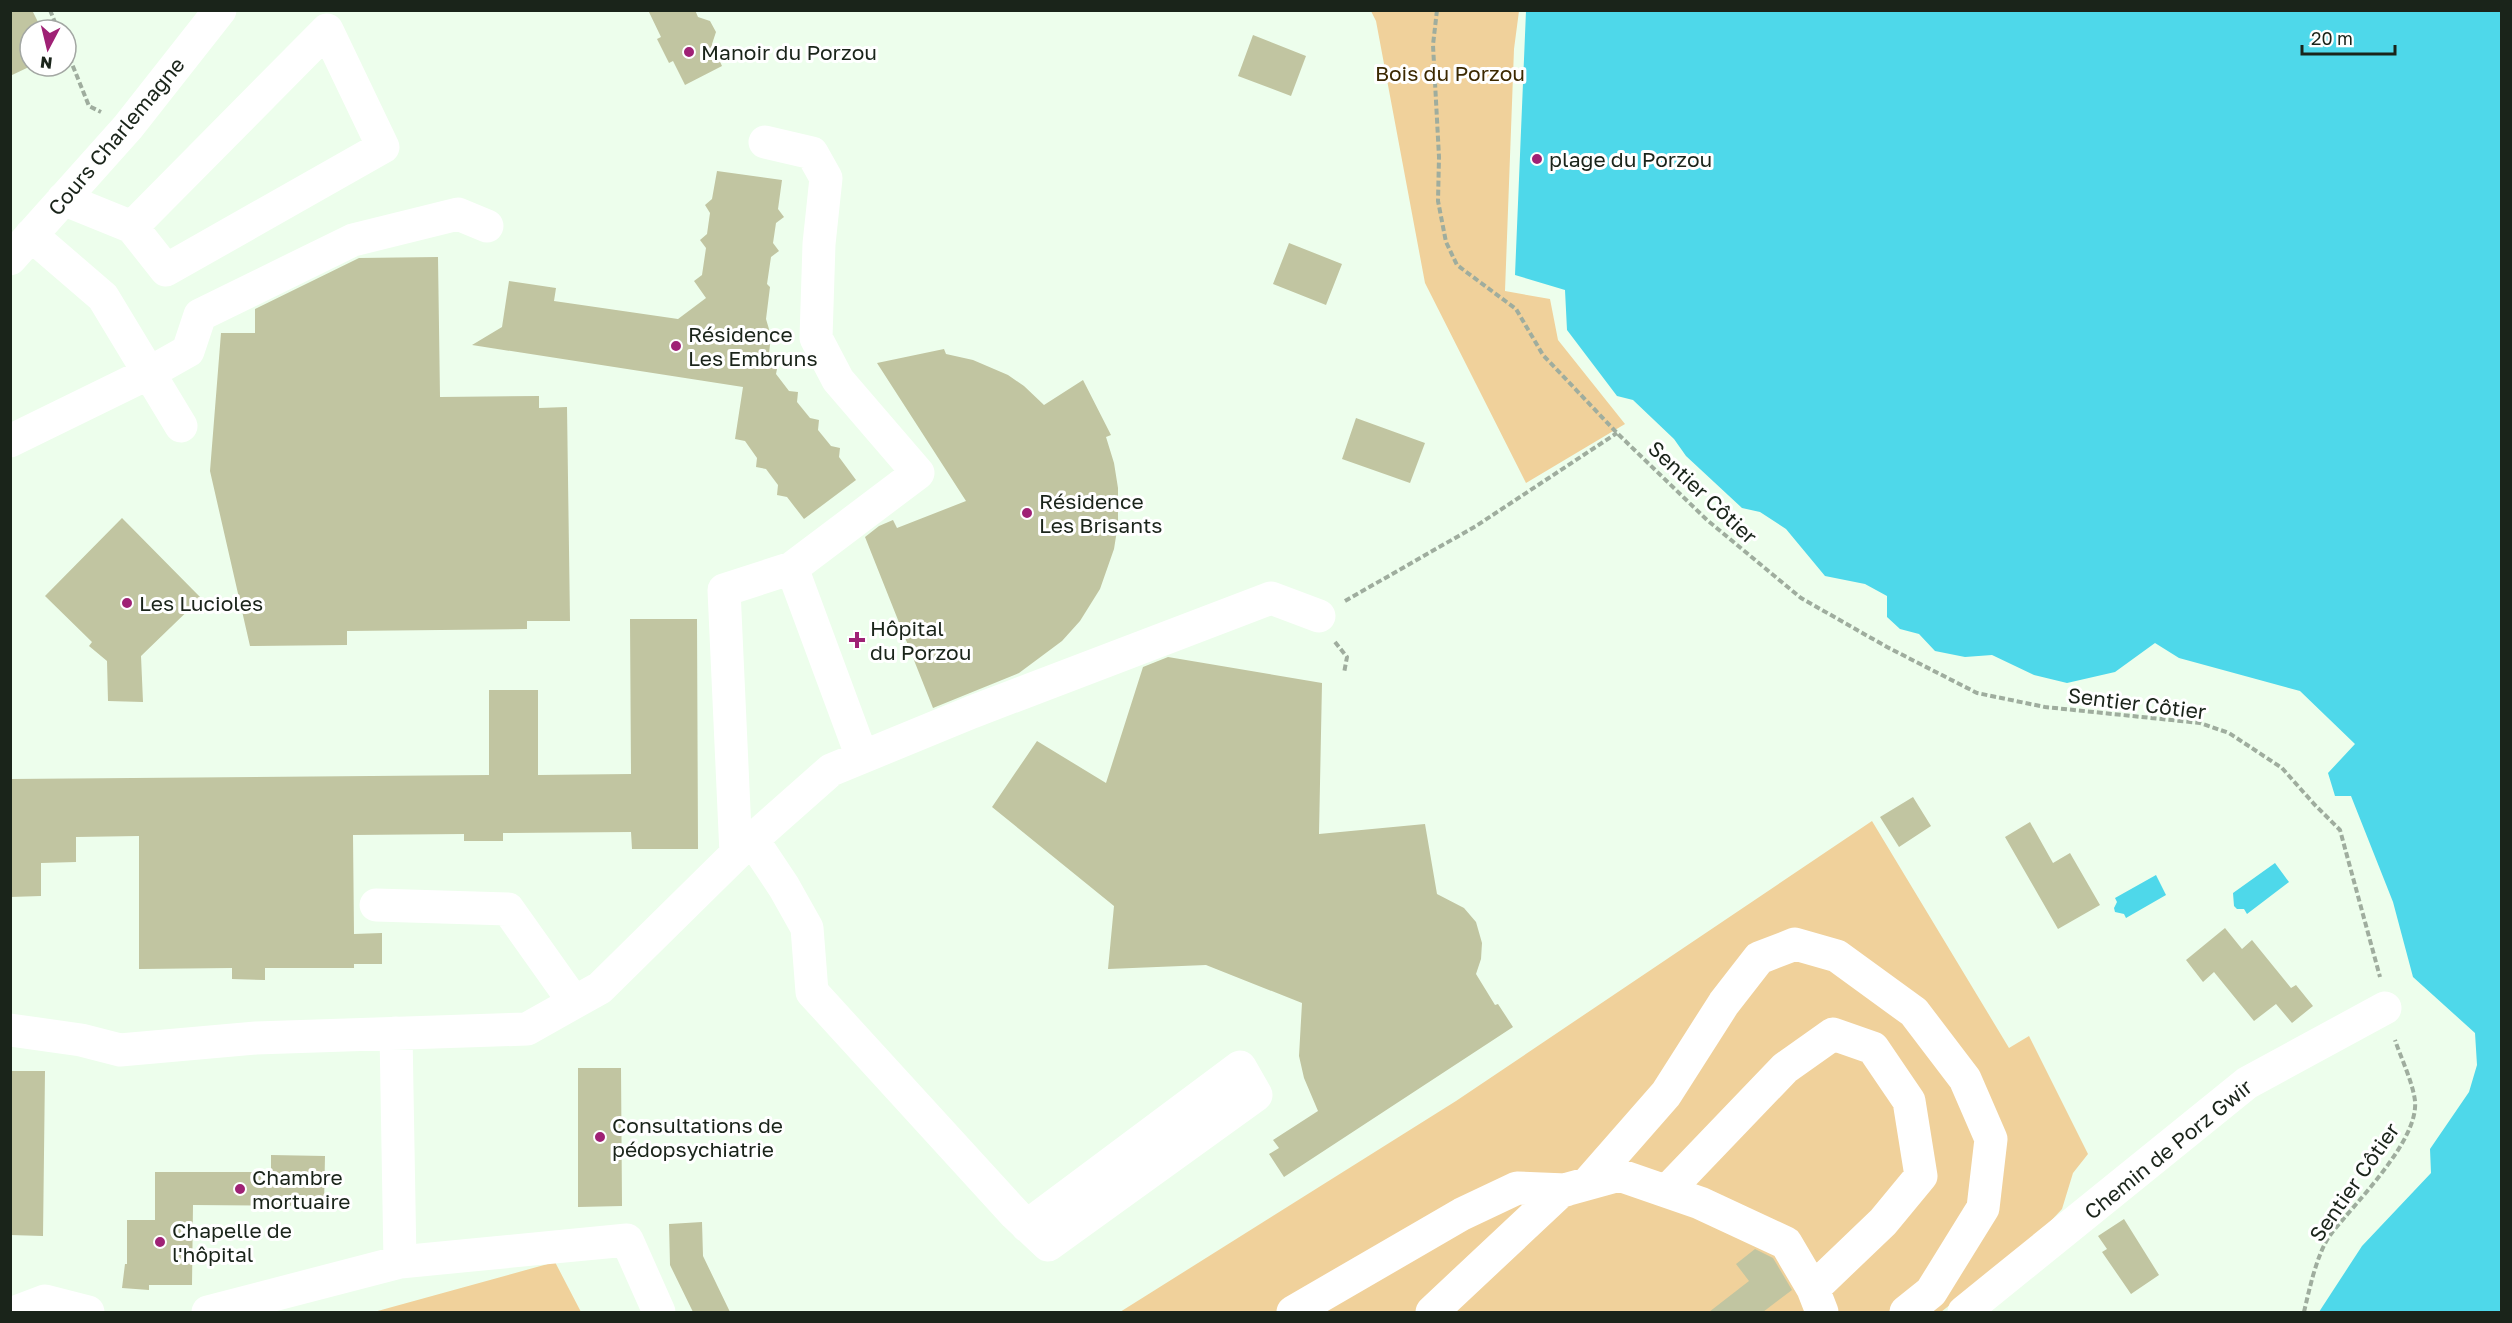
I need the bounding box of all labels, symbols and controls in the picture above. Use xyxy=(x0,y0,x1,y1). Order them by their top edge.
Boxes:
north arrow xyxy=(18,18,78,78)
scale bar xyxy=(2302,18,2395,56)
text: 20 m xyxy=(2311,27,2353,49)
place label: Manoir du Porzou xyxy=(701,39,877,65)
marker: Manoir du Porzou xyxy=(682,45,696,59)
text: N xyxy=(39,52,53,74)
street label: Cours Charlemagne xyxy=(42,52,190,220)
park label: Bois du Porzou xyxy=(1375,60,1525,86)
place label: plage du Porzou xyxy=(1549,146,1712,172)
marker: plage du Porzou xyxy=(1530,152,1544,166)
place label: Résidence Les Embruns xyxy=(688,321,818,371)
marker: Résidence Les Embruns xyxy=(669,339,683,353)
street label: Sentier Côtier xyxy=(1643,435,1763,549)
place label: Résidence Les Brisants xyxy=(1039,488,1162,538)
marker: Résidence Les Brisants xyxy=(1020,506,1034,520)
place label: Les Lucioles xyxy=(139,590,263,616)
marker: Les Lucioles xyxy=(120,596,134,610)
place label: Hôpital du Porzou xyxy=(870,615,971,665)
marker: Hôpital du Porzou xyxy=(848,631,866,649)
street label: Sentier Côtier xyxy=(2066,682,2208,724)
street label: Chemin de Porz Gwir xyxy=(2079,1073,2257,1225)
place label: Consultations de pédopsychiatrie xyxy=(612,1112,783,1162)
street label: Sentier Côtier xyxy=(2303,1118,2405,1246)
marker: Consultations de pédopsychiatrie xyxy=(593,1130,607,1144)
place label: Chambre mortuaire xyxy=(252,1164,351,1214)
marker: Chambre mortuaire xyxy=(233,1182,247,1196)
place label: Chapelle de l'hôpital xyxy=(172,1217,292,1267)
marker: Chapelle de l'hôpital xyxy=(153,1235,167,1249)

